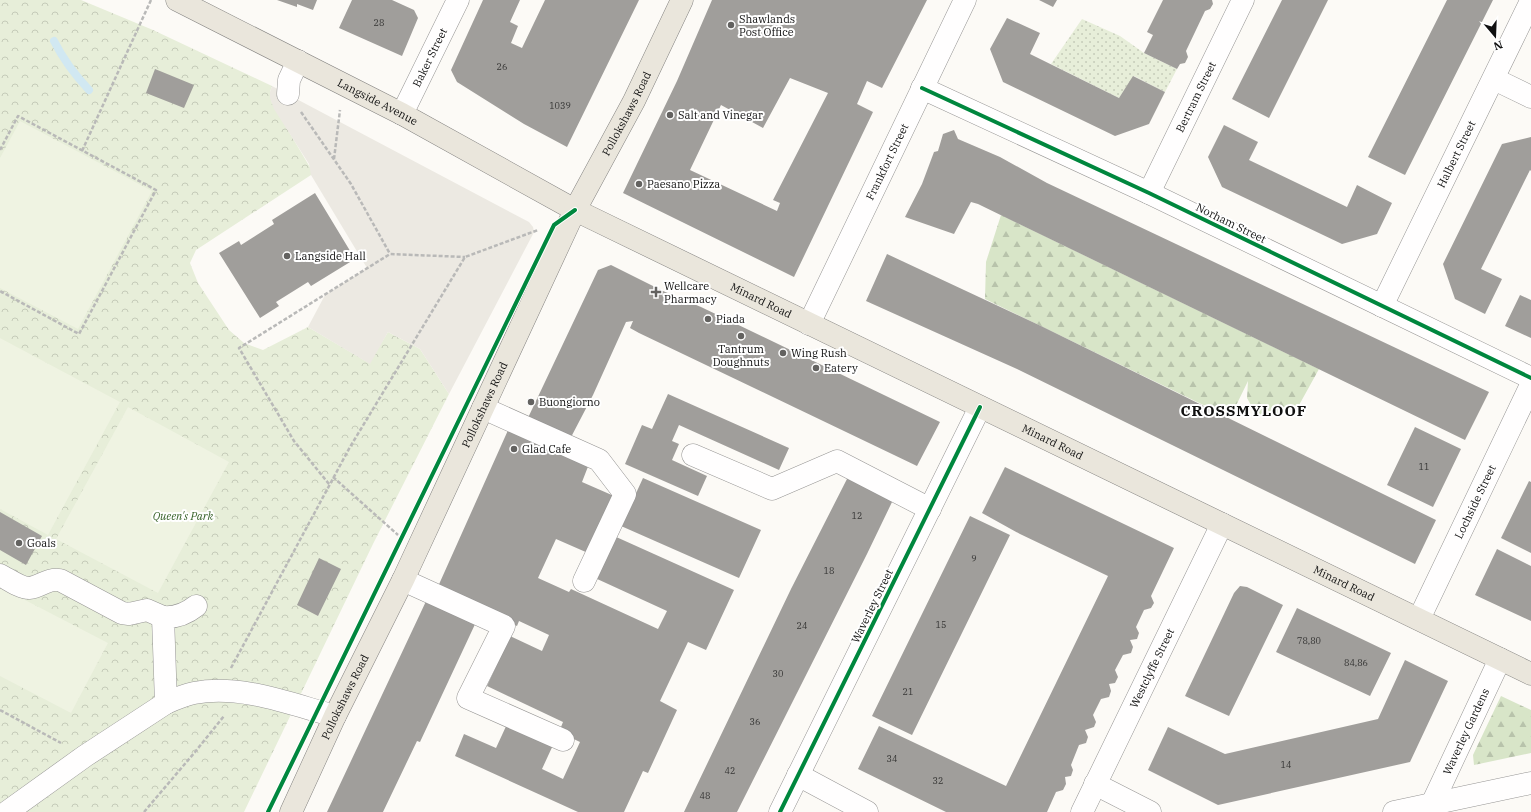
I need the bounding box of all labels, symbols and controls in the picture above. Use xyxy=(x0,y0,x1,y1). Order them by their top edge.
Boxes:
place label: Shawlands Post Office xyxy=(739,12,795,39)
north arrow xyxy=(1475,16,1515,56)
house number: 28 xyxy=(374,17,384,28)
marker: Shawlands Post Office xyxy=(726,20,736,30)
street label: Baker Street xyxy=(409,26,450,89)
text: N xyxy=(1492,37,1505,54)
street label: Bertram Street xyxy=(1173,59,1219,134)
house number: 26 xyxy=(497,61,507,72)
street label: Pollokshaws Road xyxy=(599,69,654,158)
street label: Langside Avenue xyxy=(335,75,420,128)
house number: 1039 xyxy=(549,100,571,111)
place label: Salt and Vinegar xyxy=(678,108,763,122)
marker: Salt and Vinegar xyxy=(665,110,675,120)
street label: Halbert Street xyxy=(1434,118,1479,190)
street label: Frankfort Street xyxy=(863,121,912,202)
place label: Paesano Pizza xyxy=(647,177,720,191)
marker: Paesano Pizza xyxy=(634,179,644,189)
street label: Norham Street xyxy=(1194,200,1268,246)
place label: Langside Hall xyxy=(295,249,366,263)
marker: Langside Hall xyxy=(282,251,292,261)
place label: Wellcare Pharmacy xyxy=(664,279,717,306)
street label: Minard Road xyxy=(728,280,794,321)
marker: Wellcare Pharmacy xyxy=(651,287,661,297)
place label: Piada xyxy=(716,312,745,326)
marker: Piada xyxy=(703,314,713,324)
marker: Tantrum Doughnuts xyxy=(736,331,746,341)
place label: Tantrum Doughnuts xyxy=(713,342,769,369)
place label: Wing Rush xyxy=(791,346,847,360)
marker: Wing Rush xyxy=(778,348,788,358)
street label: Pollokshaws Road xyxy=(459,359,511,450)
place label: Eatery xyxy=(824,361,858,375)
marker: Eatery xyxy=(811,363,821,373)
place label: Buongiorno xyxy=(539,395,600,409)
marker: Buongiorno xyxy=(526,397,536,407)
district label: CROSSMYLOOF xyxy=(1181,401,1307,420)
street label: Minard Road xyxy=(1020,421,1086,463)
place label: Glad Cafe xyxy=(522,442,571,456)
marker: Glad Cafe xyxy=(509,444,519,454)
house number: 11 xyxy=(1419,461,1429,472)
street label: Lochside Street xyxy=(1451,462,1499,541)
park label: Queen's Park xyxy=(153,509,214,523)
house number: 12 xyxy=(852,510,862,521)
place label: Goals xyxy=(27,536,56,550)
marker: Goals xyxy=(14,538,24,548)
house number: 9 xyxy=(971,553,977,564)
street label: Minard Road xyxy=(1311,562,1377,604)
house number: 18 xyxy=(824,565,834,576)
street label: Waverley Street xyxy=(848,566,896,645)
house number: 15 xyxy=(936,619,946,630)
house number: 24 xyxy=(797,620,807,631)
street label: Westclyffe Street xyxy=(1127,626,1177,710)
house number: 78,80 xyxy=(1297,635,1321,646)
street label: Pollokshaws Road xyxy=(318,652,372,742)
house number: 84,86 xyxy=(1344,657,1368,668)
house number: 30 xyxy=(773,668,783,679)
house number: 21 xyxy=(903,686,913,697)
street label: Waverley Gardens xyxy=(1440,686,1492,777)
house number: 36 xyxy=(750,716,760,727)
house number: 34 xyxy=(887,753,897,764)
house number: 14 xyxy=(1281,759,1291,770)
house number: 42 xyxy=(725,765,735,776)
house number: 32 xyxy=(933,775,943,786)
house number: 48 xyxy=(700,790,710,801)

